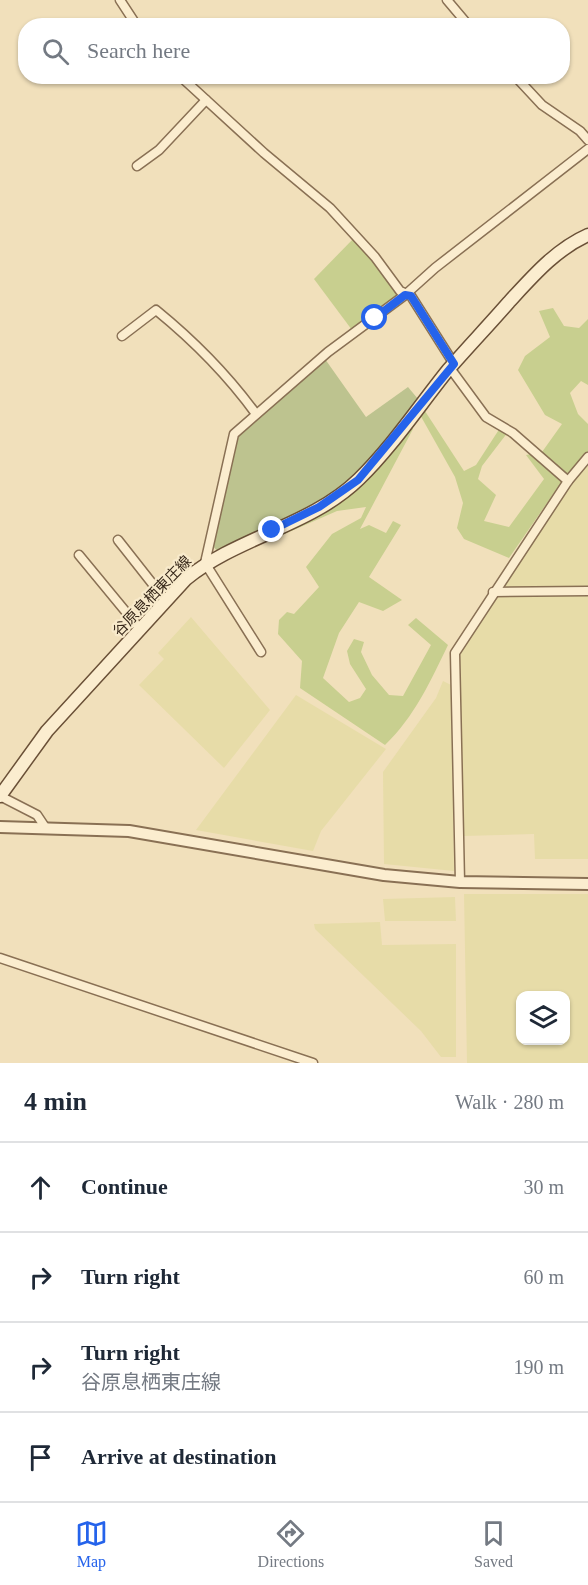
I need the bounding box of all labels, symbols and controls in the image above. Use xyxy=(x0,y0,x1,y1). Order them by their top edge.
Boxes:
search box xyxy=(18,18,570,84)
icon: search xyxy=(39,35,72,68)
text: Search here xyxy=(87,38,190,63)
route start xyxy=(361,304,387,330)
route end xyxy=(258,516,284,542)
street label: 谷原息栖東庄線 xyxy=(110,553,194,639)
map controls xyxy=(516,991,570,1045)
button: layers xyxy=(516,991,570,1045)
text: 4 min xyxy=(24,1087,87,1116)
text: Walk · 280 m xyxy=(455,1091,564,1113)
icon: ahead xyxy=(24,1171,57,1204)
text: Continue xyxy=(81,1174,168,1199)
text: 30 m xyxy=(523,1176,564,1198)
icon: right xyxy=(24,1261,57,1294)
text: Turn right xyxy=(81,1264,180,1289)
text: 60 m xyxy=(523,1266,564,1288)
text: Turn right xyxy=(81,1340,180,1365)
icon: right xyxy=(24,1351,57,1384)
text: 190 m xyxy=(513,1356,564,1378)
text: 谷原息栖東庄線 xyxy=(81,1371,221,1393)
icon: arrive xyxy=(24,1441,57,1474)
text: Arrive at destination xyxy=(81,1444,277,1469)
tab: Map xyxy=(75,1517,108,1571)
tab: Directions xyxy=(258,1517,324,1571)
tab: Saved xyxy=(474,1517,513,1571)

